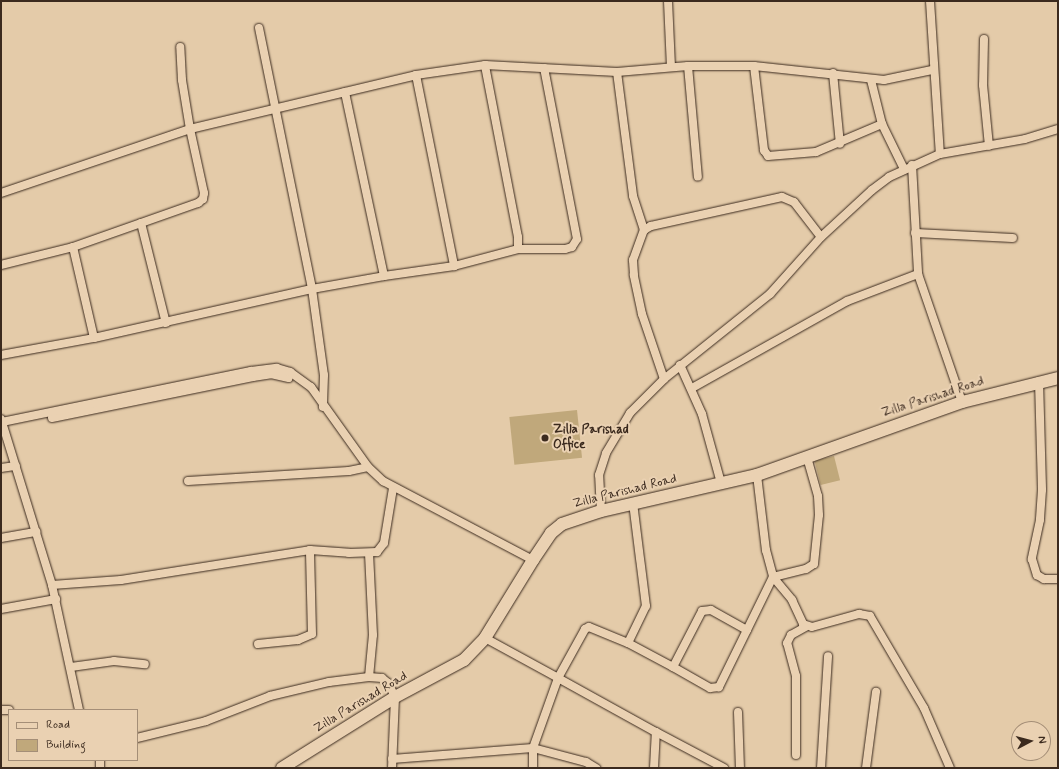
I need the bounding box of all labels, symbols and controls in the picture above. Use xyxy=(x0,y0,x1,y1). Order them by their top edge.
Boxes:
street label: Zilla Parishad Road xyxy=(881,375,985,421)
place label: Zilla Parishad Office xyxy=(553,423,627,454)
marker: Zilla Parishad Office xyxy=(540,433,550,443)
street label: Zilla Parishad Road xyxy=(573,472,677,512)
street label: Zilla Parishad Road xyxy=(312,670,410,736)
legend xyxy=(8,709,138,761)
text: Road xyxy=(46,717,70,733)
north arrow xyxy=(1011,721,1051,761)
text: N xyxy=(1035,735,1049,744)
text: Building xyxy=(46,737,86,753)

